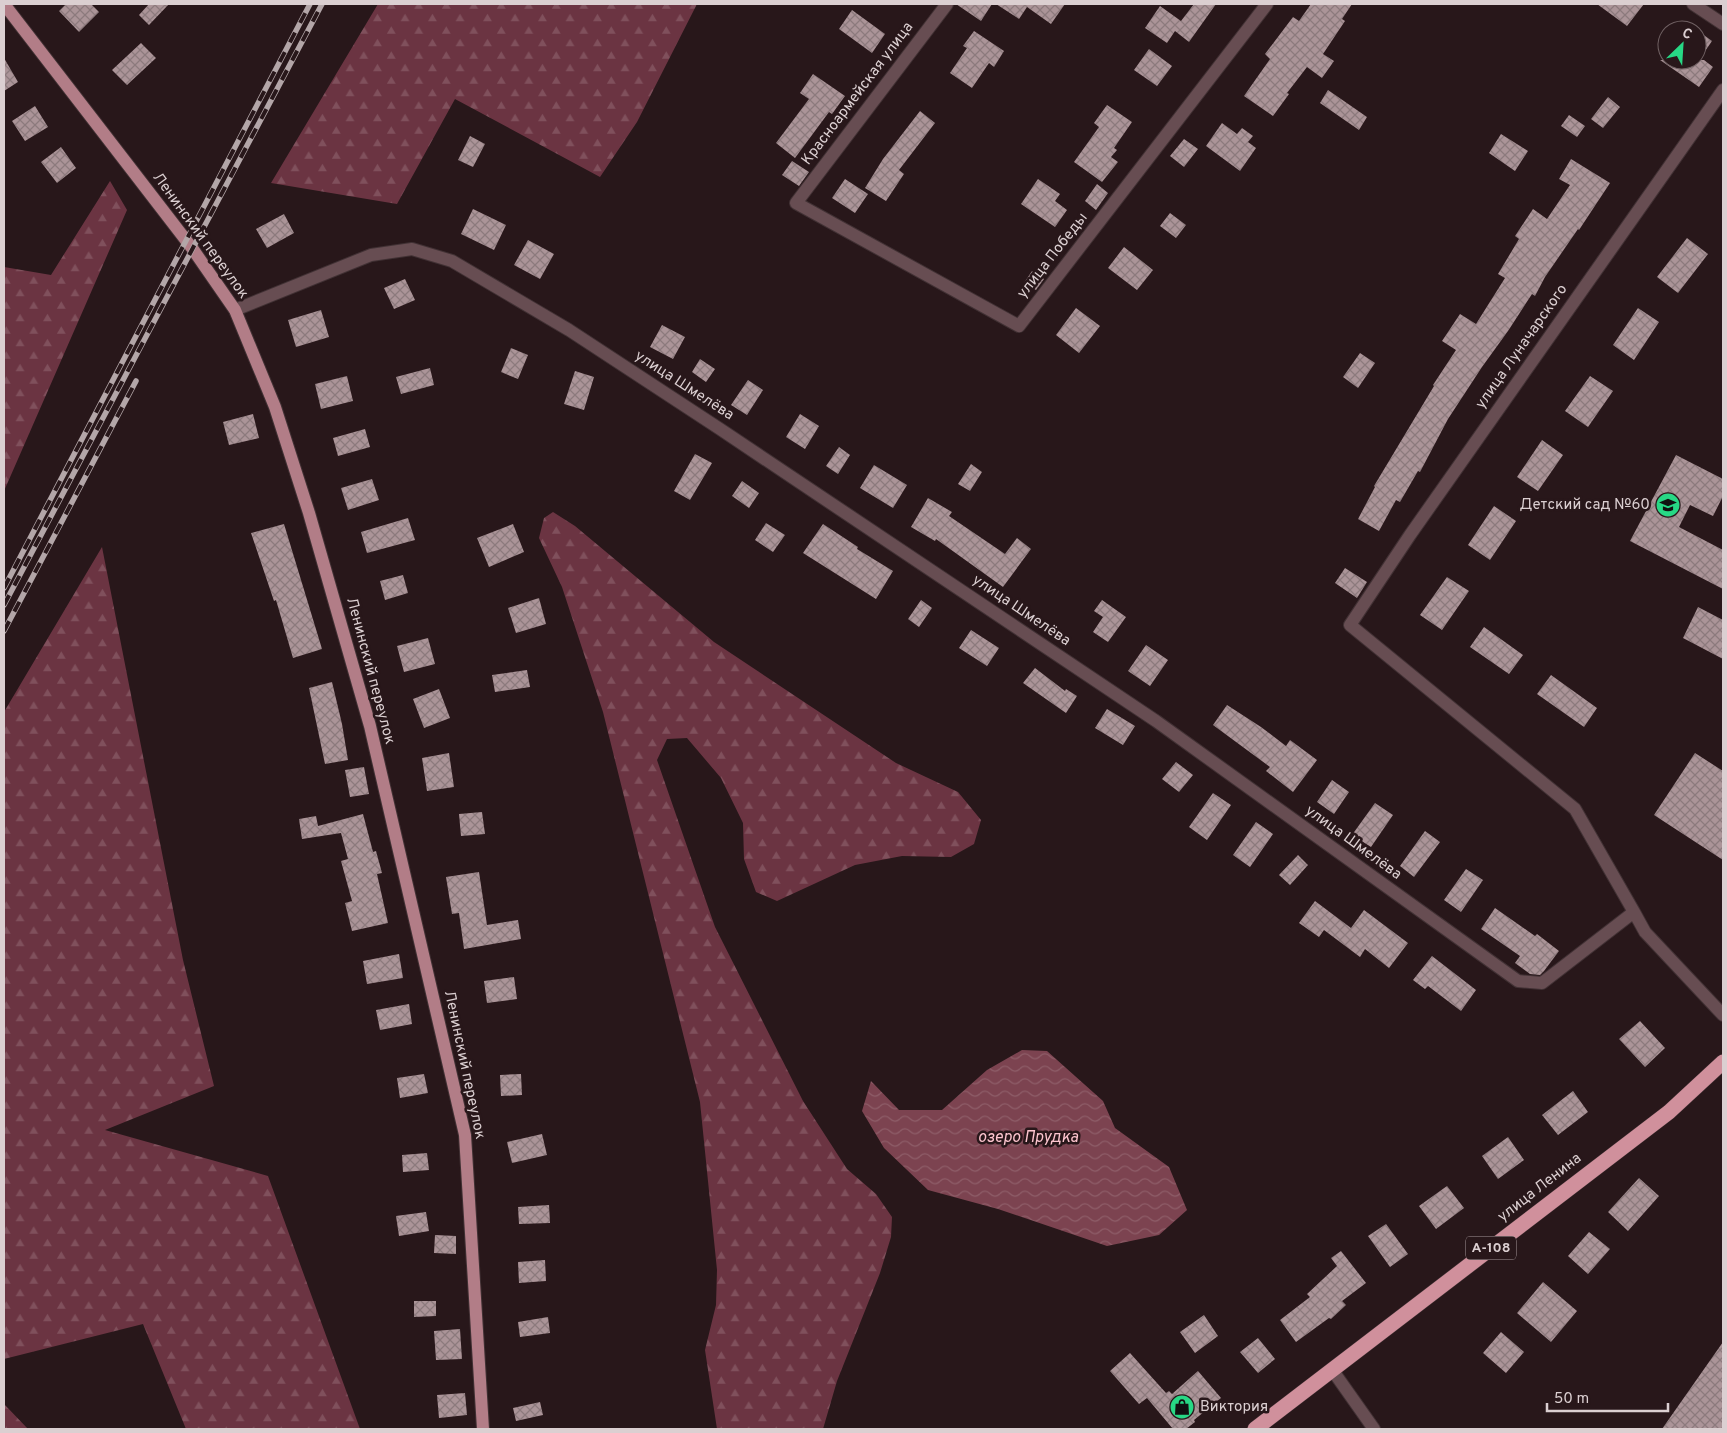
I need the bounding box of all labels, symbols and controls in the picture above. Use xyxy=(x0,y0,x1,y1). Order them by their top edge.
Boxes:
street label: Красноармейская улица xyxy=(798,19,918,169)
north arrow xyxy=(1657,20,1707,70)
text: С xyxy=(1679,25,1695,44)
street label: Ленинский переулок xyxy=(148,169,252,303)
street label: улица Победы xyxy=(1014,209,1092,303)
street label: улица Луначарского xyxy=(1472,281,1572,413)
street label: улица Шмелёва xyxy=(631,347,737,425)
school or university icon: Детский сад №60 xyxy=(1655,492,1681,518)
place label: Детский сад №60 xyxy=(1520,496,1650,515)
street label: улица Шмелёва xyxy=(968,571,1074,651)
street label: Ленинский переулок xyxy=(341,595,399,747)
street label: улица Шмелёва xyxy=(1301,802,1405,884)
street label: Ленинский переулок xyxy=(439,989,489,1141)
water label: озеро Прудка xyxy=(978,1128,1079,1148)
street label: улица Ленина xyxy=(1494,1149,1586,1227)
road number: А-108 xyxy=(1466,1236,1516,1260)
scale bar xyxy=(1547,1380,1668,1412)
text: 50 m xyxy=(1554,1390,1589,1409)
shop icon: Виктория xyxy=(1169,1394,1195,1420)
place label: Виктория xyxy=(1200,1398,1268,1417)

